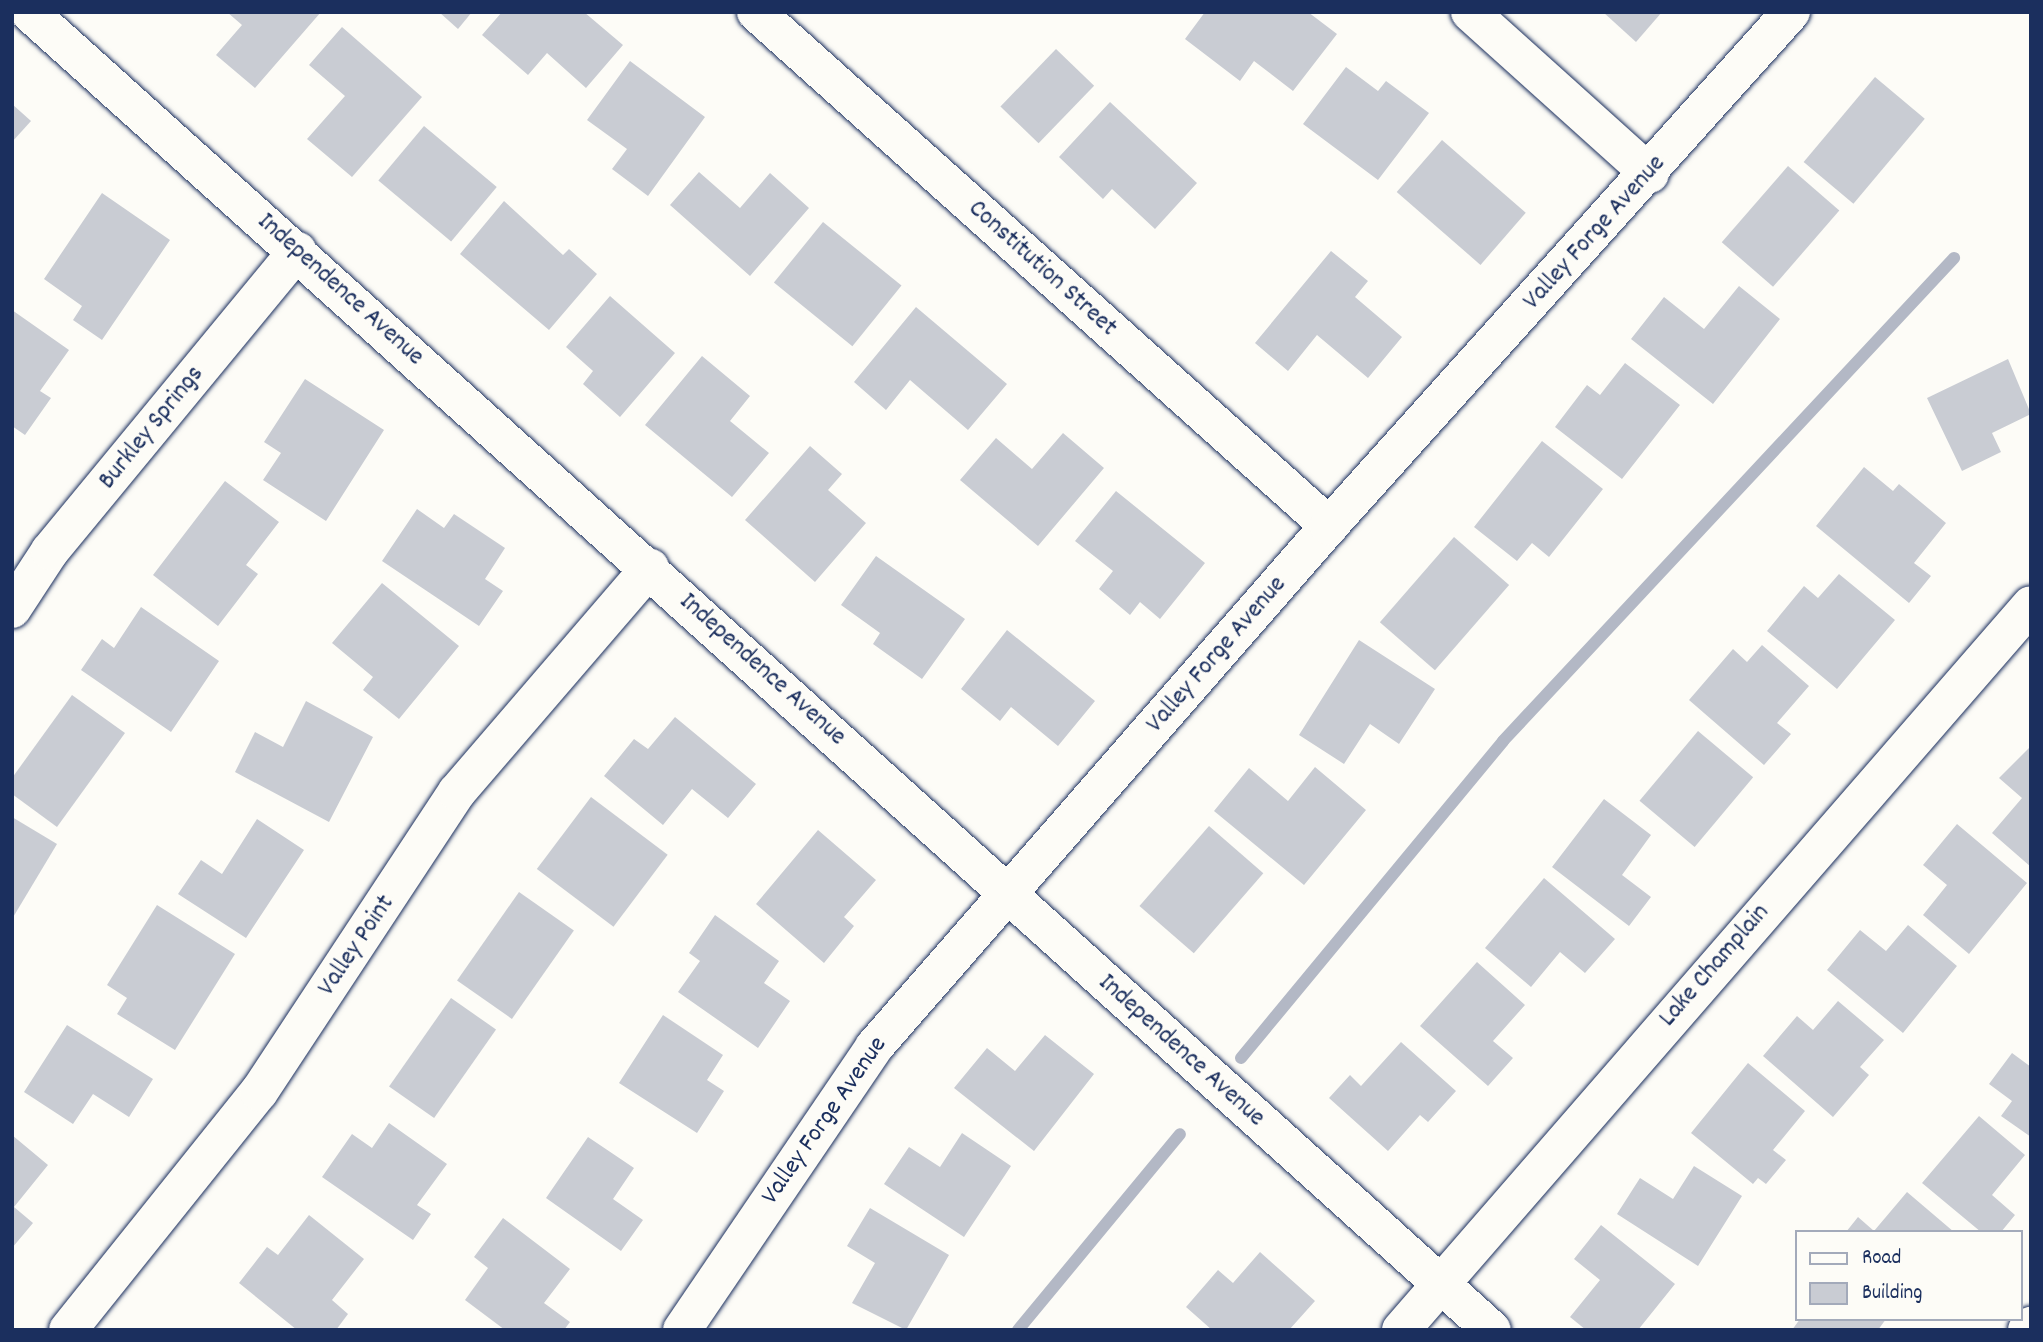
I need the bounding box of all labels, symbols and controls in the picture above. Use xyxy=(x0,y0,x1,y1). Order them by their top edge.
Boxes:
street label: Valley Forge Avenue xyxy=(1517,149,1673,317)
street label: Constitution Street xyxy=(961,194,1123,344)
street label: Independence Avenue xyxy=(250,207,430,373)
street label: Burkley Springs xyxy=(93,360,211,496)
street label: Valley Forge Avenue xyxy=(1140,570,1294,740)
street label: Independence Avenue xyxy=(672,587,852,753)
street label: Valley Point xyxy=(312,890,402,1002)
street label: Lake Champlain xyxy=(1653,898,1777,1034)
street label: Independence Avenue xyxy=(1091,968,1271,1134)
street label: Valley Forge Avenue xyxy=(756,1031,894,1211)
legend xyxy=(1794,1230,2022,1321)
text: Road xyxy=(1862,1244,1901,1274)
text: Building xyxy=(1862,1279,1922,1309)

